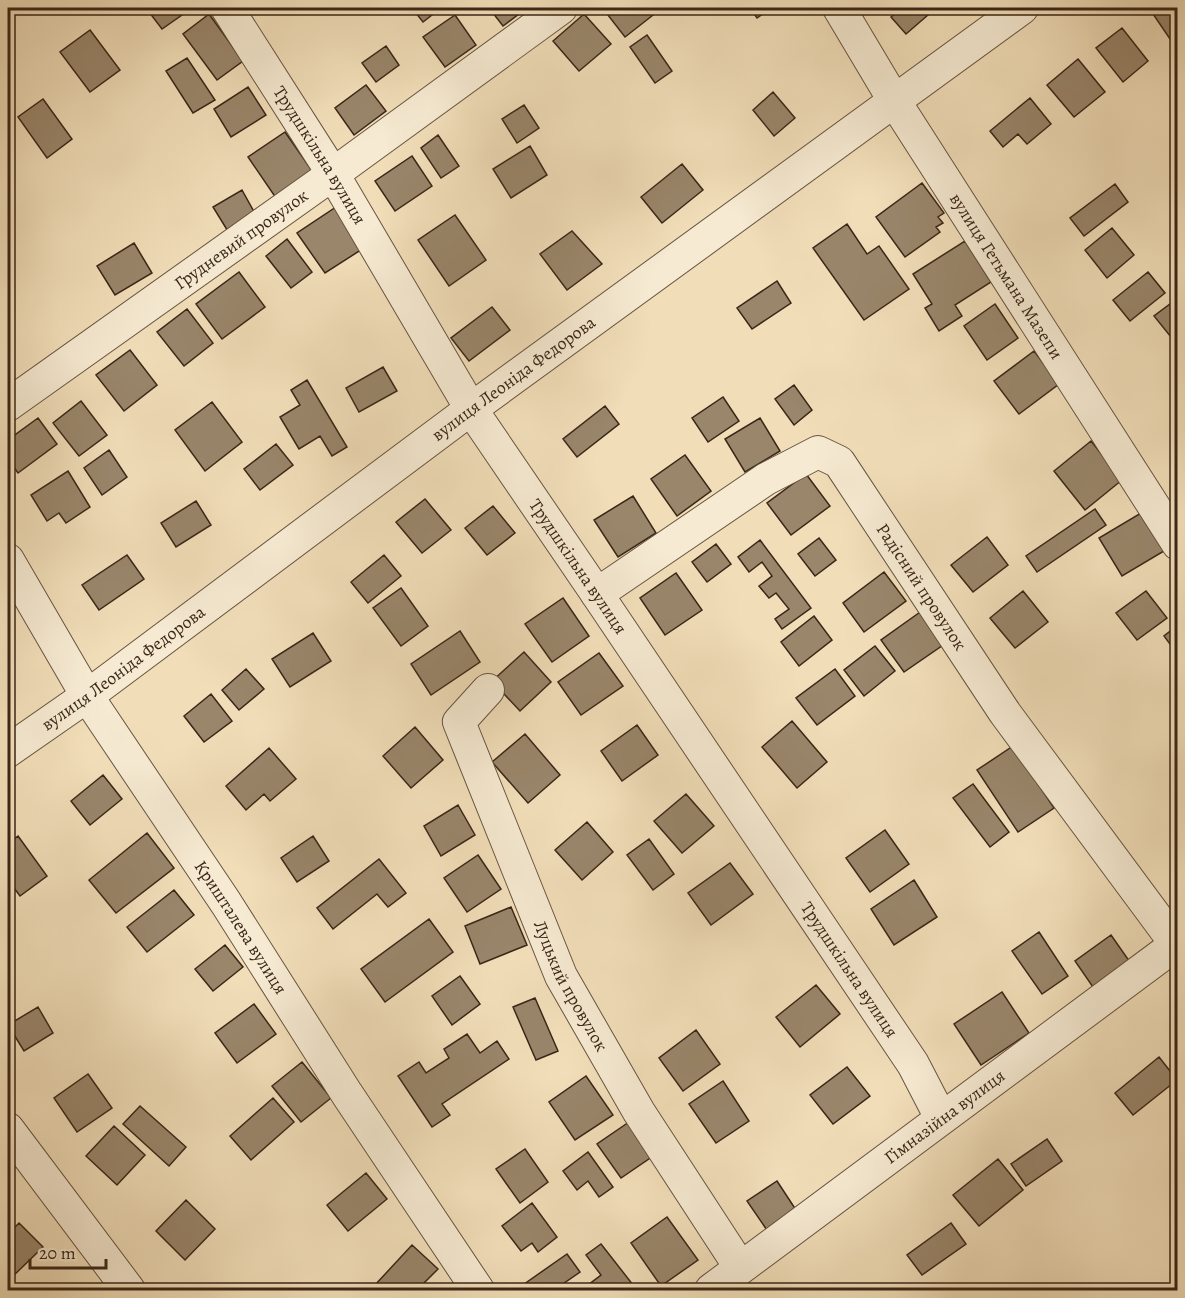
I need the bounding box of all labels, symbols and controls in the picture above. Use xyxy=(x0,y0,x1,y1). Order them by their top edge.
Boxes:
street label: Трудшкільна вулиця xyxy=(268,81,372,229)
street label: Грудневий провулок xyxy=(169,183,313,295)
street label: вулиця Гетьмана Мазепи xyxy=(944,188,1069,364)
street label: вулиця Леоніда Федорова xyxy=(427,310,601,446)
street label: Трудшкільна вулиця xyxy=(524,494,633,639)
street label: Радісний провулок xyxy=(871,519,972,655)
street label: вулиця Леоніда Федорова xyxy=(37,599,211,736)
street label: Кришталева вулиця xyxy=(189,856,293,999)
street label: Трудшкільна вулиця xyxy=(795,897,904,1042)
street label: Луцький провулок xyxy=(528,917,614,1056)
street label: Гімназійна вулиця xyxy=(879,1064,1010,1169)
scale bar xyxy=(30,1232,106,1270)
text: 20 m xyxy=(39,1241,76,1265)

